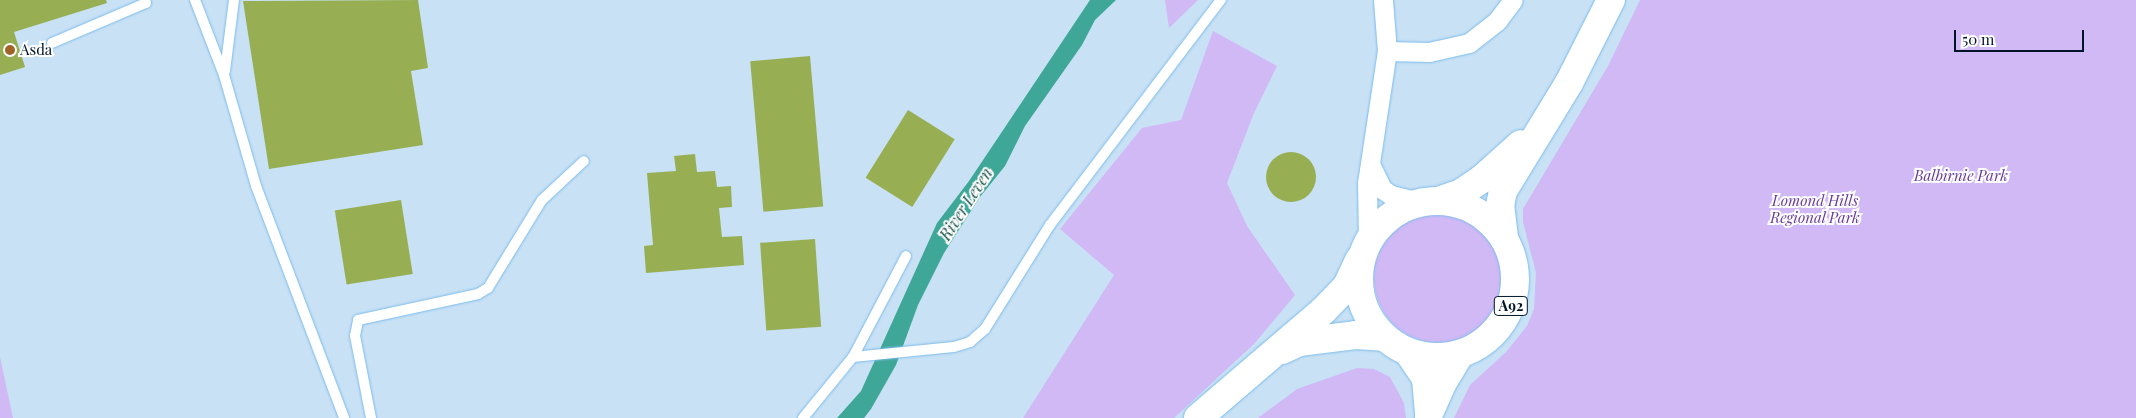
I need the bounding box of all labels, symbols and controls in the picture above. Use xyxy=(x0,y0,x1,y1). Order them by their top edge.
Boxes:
scale bar xyxy=(1956,20,2086,52)
text: 50 m xyxy=(1962,29,1994,49)
place label: Asda xyxy=(20,41,52,59)
marker: Asda xyxy=(4,44,16,56)
water label: River Leven xyxy=(935,164,997,244)
park label: Balbirnie Park xyxy=(1914,167,2008,185)
park label: Lomond Hills Regional Park xyxy=(1770,191,1860,226)
road number: A92 xyxy=(1494,294,1528,318)

